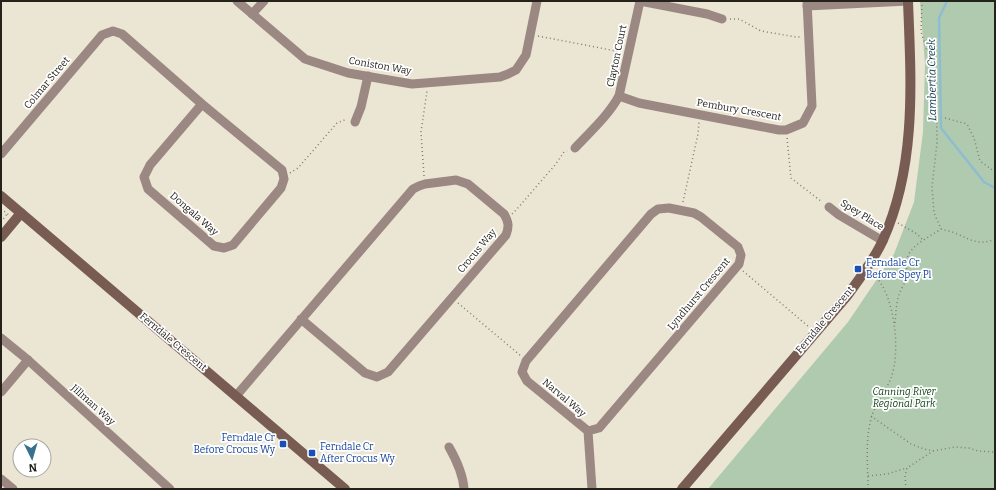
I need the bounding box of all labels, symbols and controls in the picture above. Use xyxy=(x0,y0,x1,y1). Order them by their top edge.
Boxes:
street label: Clayton Court xyxy=(605,23,630,88)
water label: Lambertia Creek xyxy=(925,38,939,121)
street label: Colmar Street xyxy=(22,54,73,112)
street label: Coniston Way xyxy=(348,55,413,78)
street label: Pembury Crescent xyxy=(696,97,783,123)
street label: Dongala Way xyxy=(167,190,221,239)
street label: Spey Place xyxy=(838,197,886,233)
street label: Crocus Way xyxy=(455,226,499,276)
street label: Lyndhurst Crescent xyxy=(665,255,733,333)
place label: Ferndale Cr Before Spey Pl xyxy=(866,257,932,281)
marker: Ferndale Cr Before Spey Pl xyxy=(853,264,863,274)
street label: Ferndale Crescent xyxy=(793,284,857,356)
street label: Ferndale Crescent xyxy=(137,310,209,374)
street label: Narval Way xyxy=(540,376,589,420)
street label: Jillman Way xyxy=(68,381,118,428)
park label: Canning River Regional Park xyxy=(872,386,937,410)
place label: Ferndale Cr Before Crocus Wy xyxy=(193,432,276,456)
north arrow xyxy=(12,438,52,478)
marker: Ferndale Cr Before Crocus Wy xyxy=(278,439,288,449)
place label: Ferndale Cr After Crocus Wy xyxy=(320,441,395,465)
marker: Ferndale Cr After Crocus Wy xyxy=(307,448,317,458)
text: N xyxy=(28,461,38,474)

